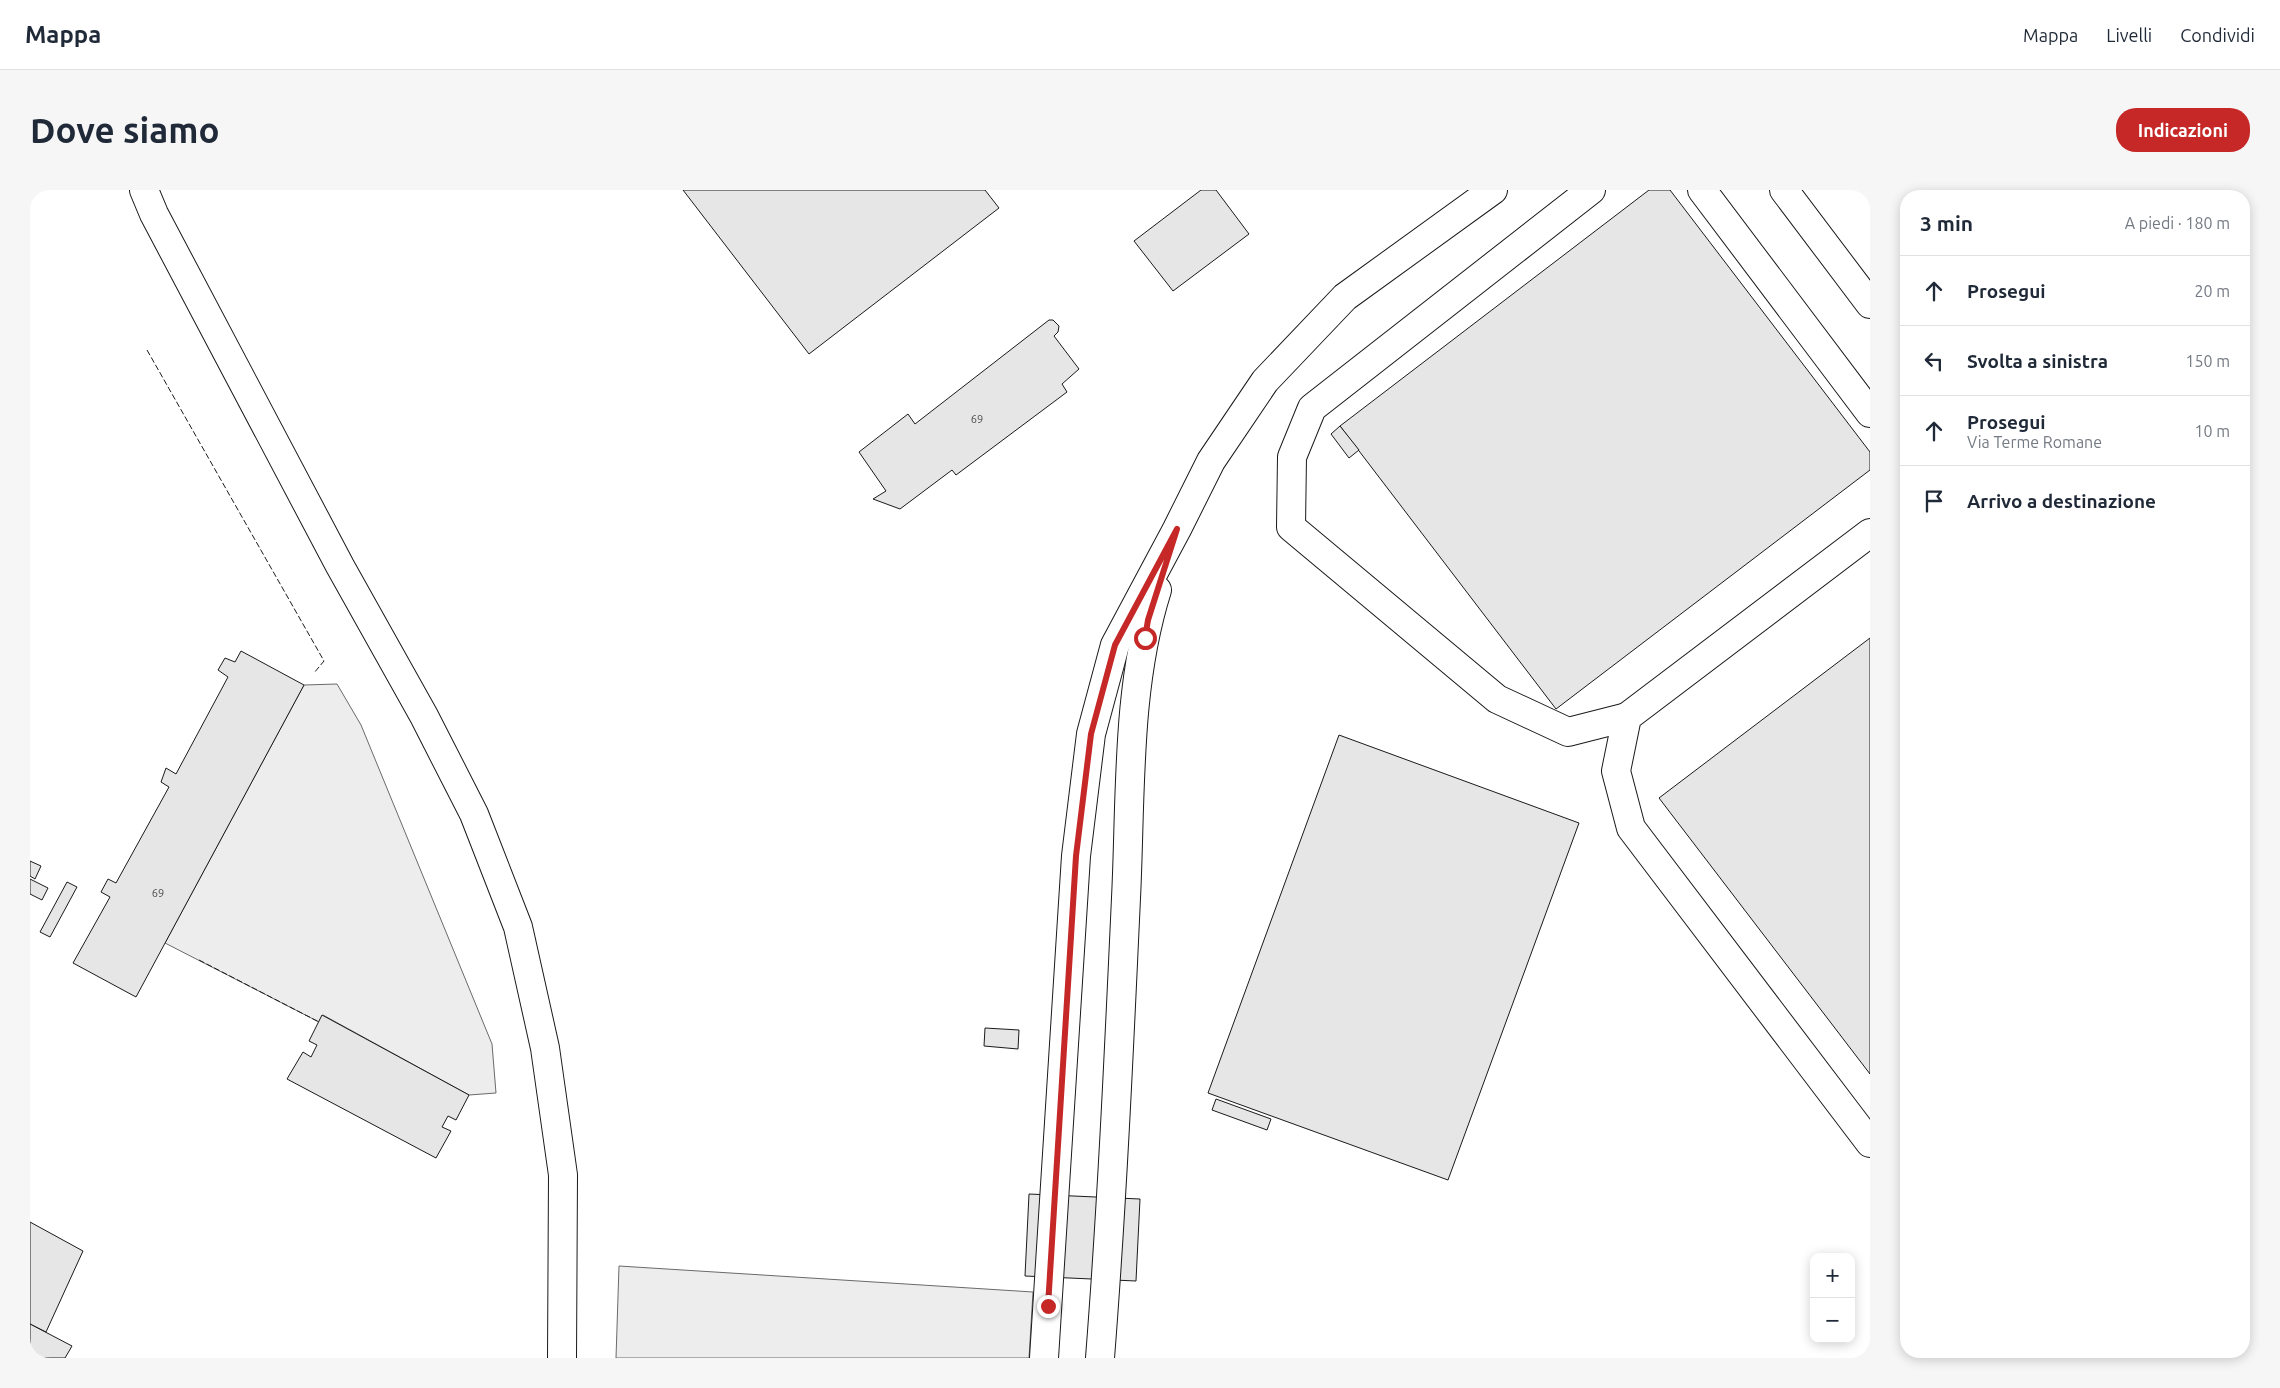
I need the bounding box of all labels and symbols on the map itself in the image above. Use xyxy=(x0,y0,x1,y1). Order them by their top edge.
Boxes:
house number: 69 xyxy=(971,413,983,425)
route start xyxy=(1134,627,1157,650)
house number: 69 xyxy=(152,887,164,899)
route end xyxy=(1037,1295,1060,1318)

